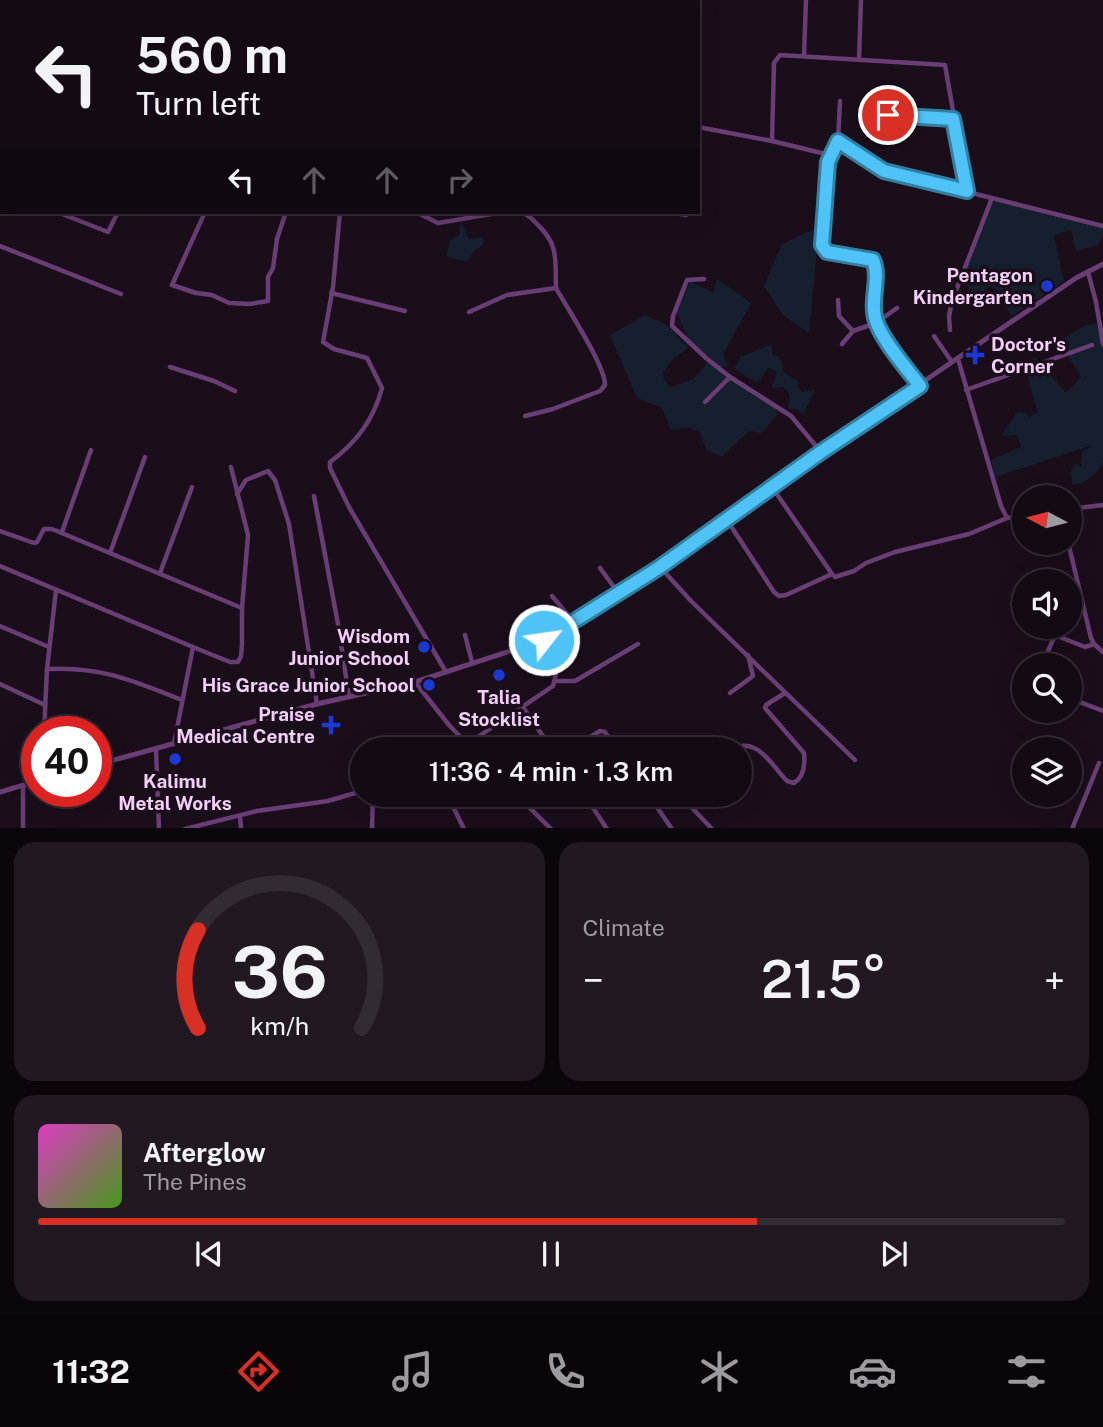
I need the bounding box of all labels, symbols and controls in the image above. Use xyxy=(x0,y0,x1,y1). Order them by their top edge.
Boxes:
text: 560 m xyxy=(136,26,288,84)
icon: left xyxy=(21,28,112,119)
text: Turn left xyxy=(136,85,261,122)
pin xyxy=(858,85,918,145)
icon: arrive xyxy=(869,96,907,134)
icon: left xyxy=(222,161,260,199)
icon: ahead xyxy=(295,161,333,199)
icon: ahead xyxy=(368,161,406,199)
icon: right xyxy=(441,161,479,199)
place label: Pentagon Kindergarten xyxy=(913,264,1033,308)
marker: Pentagon Kindergarten xyxy=(1039,278,1055,294)
place label: Doctor's Corner xyxy=(991,333,1066,377)
marker: Doctor's Corner xyxy=(965,345,985,365)
north arrow xyxy=(1012,485,1082,555)
map controls xyxy=(1012,485,1082,807)
button: sound xyxy=(1012,569,1082,639)
position arrow xyxy=(507,603,581,677)
place label: Wisdom Junior School xyxy=(289,625,410,669)
marker: Wisdom Junior School xyxy=(416,639,432,655)
button: search xyxy=(1012,653,1082,723)
marker: Talia Stocklist xyxy=(491,667,507,683)
place label: His Grace Junior School xyxy=(202,674,415,696)
marker: His Grace Junior School xyxy=(421,677,437,693)
place label: Talia Stocklist xyxy=(458,686,540,730)
place label: Praise Medical Centre xyxy=(176,703,315,747)
marker: Praise Medical Centre xyxy=(321,715,341,735)
speed limit sign: 40 xyxy=(21,716,112,807)
button: layers xyxy=(1012,737,1082,807)
marker: Kalimu Metal Works xyxy=(167,751,183,767)
text: 11:36 · 4 min · 1.3 km xyxy=(429,756,673,787)
place label: Kalimu Metal Works xyxy=(118,770,232,814)
text: Climate xyxy=(583,914,665,941)
text: 36 xyxy=(231,929,327,1014)
text: 21.5° xyxy=(761,949,887,1010)
text: − xyxy=(583,958,604,1003)
text: + xyxy=(1044,958,1065,1003)
text: km/h xyxy=(250,1010,309,1040)
text: Afterglow xyxy=(143,1137,266,1168)
text: The Pines xyxy=(143,1168,247,1195)
icon: previous xyxy=(190,1235,228,1273)
icon: pause xyxy=(532,1235,570,1273)
icon: next xyxy=(875,1235,913,1273)
icon: directions xyxy=(234,1347,283,1396)
icon: music xyxy=(388,1347,437,1396)
icon: phone xyxy=(541,1347,590,1396)
icon: climate xyxy=(695,1347,744,1396)
icon: car xyxy=(848,1347,897,1396)
icon: filters xyxy=(1002,1347,1051,1396)
text: 11:32 xyxy=(52,1353,130,1390)

